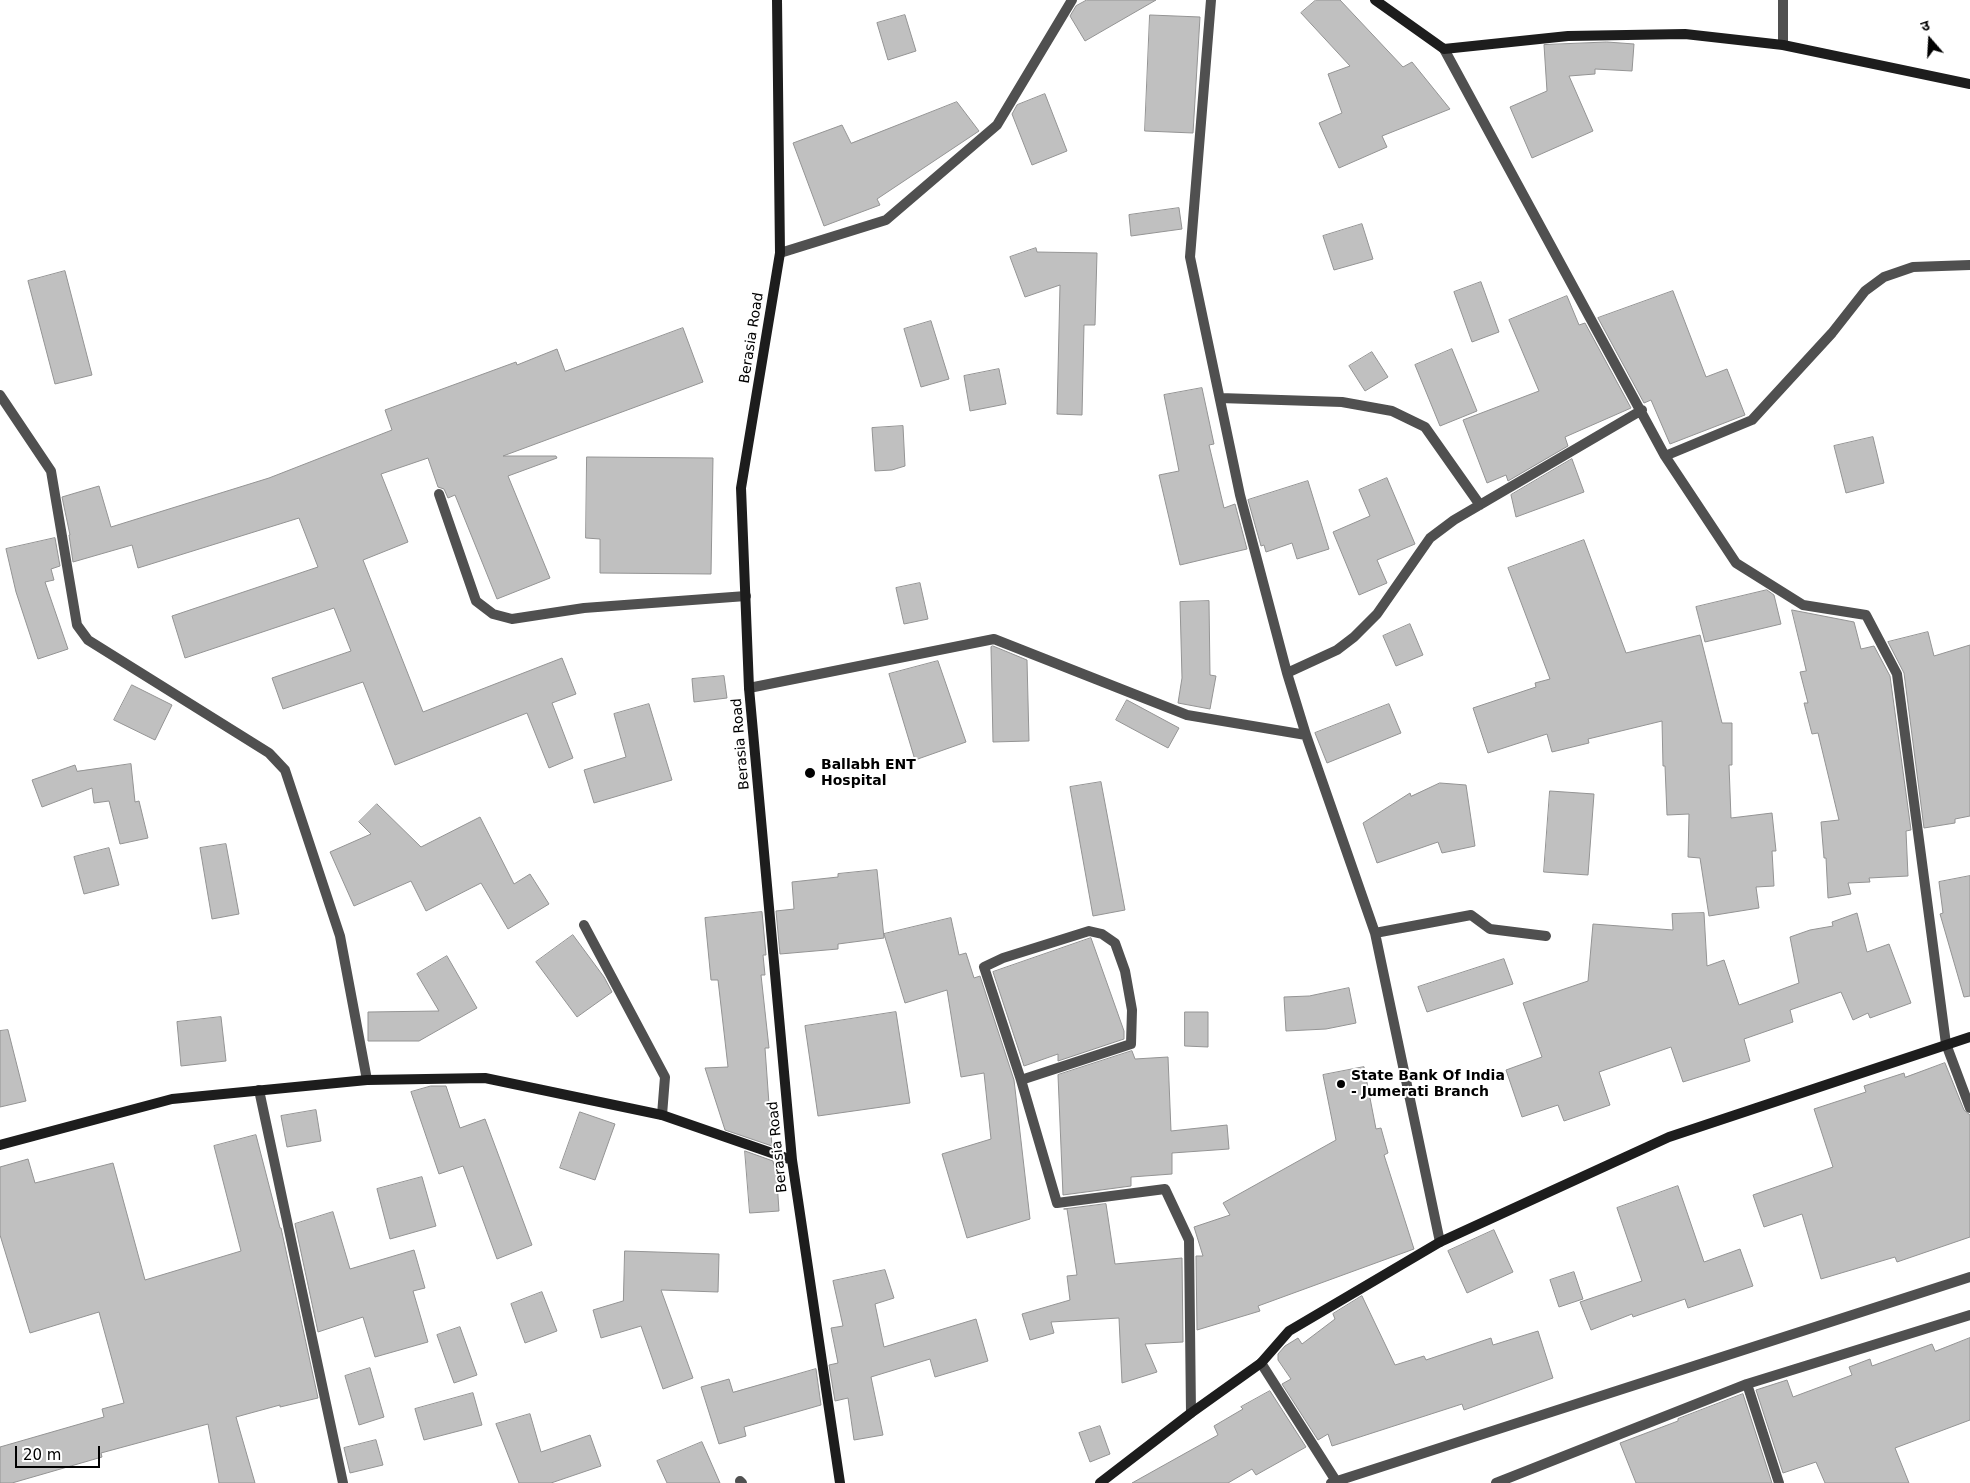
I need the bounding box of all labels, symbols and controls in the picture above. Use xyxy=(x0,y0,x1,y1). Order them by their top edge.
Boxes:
north arrow xyxy=(1905,15,1955,65)
text: उ xyxy=(1919,17,1932,35)
street label: Berasia Road xyxy=(737,291,767,385)
street label: Berasia Road xyxy=(729,697,753,791)
place label: Ballabh ENT Hospital xyxy=(821,757,916,790)
marker: Ballabh ENT Hospital xyxy=(803,766,817,780)
place label: State Bank Of India - Jumerati Branch xyxy=(1351,1068,1505,1100)
marker: State Bank Of India - Jumerati Branch xyxy=(1335,1078,1347,1090)
street label: Berasia Road xyxy=(765,1100,791,1194)
scale bar xyxy=(18,1436,102,1468)
text: 20 m xyxy=(23,1446,61,1464)

